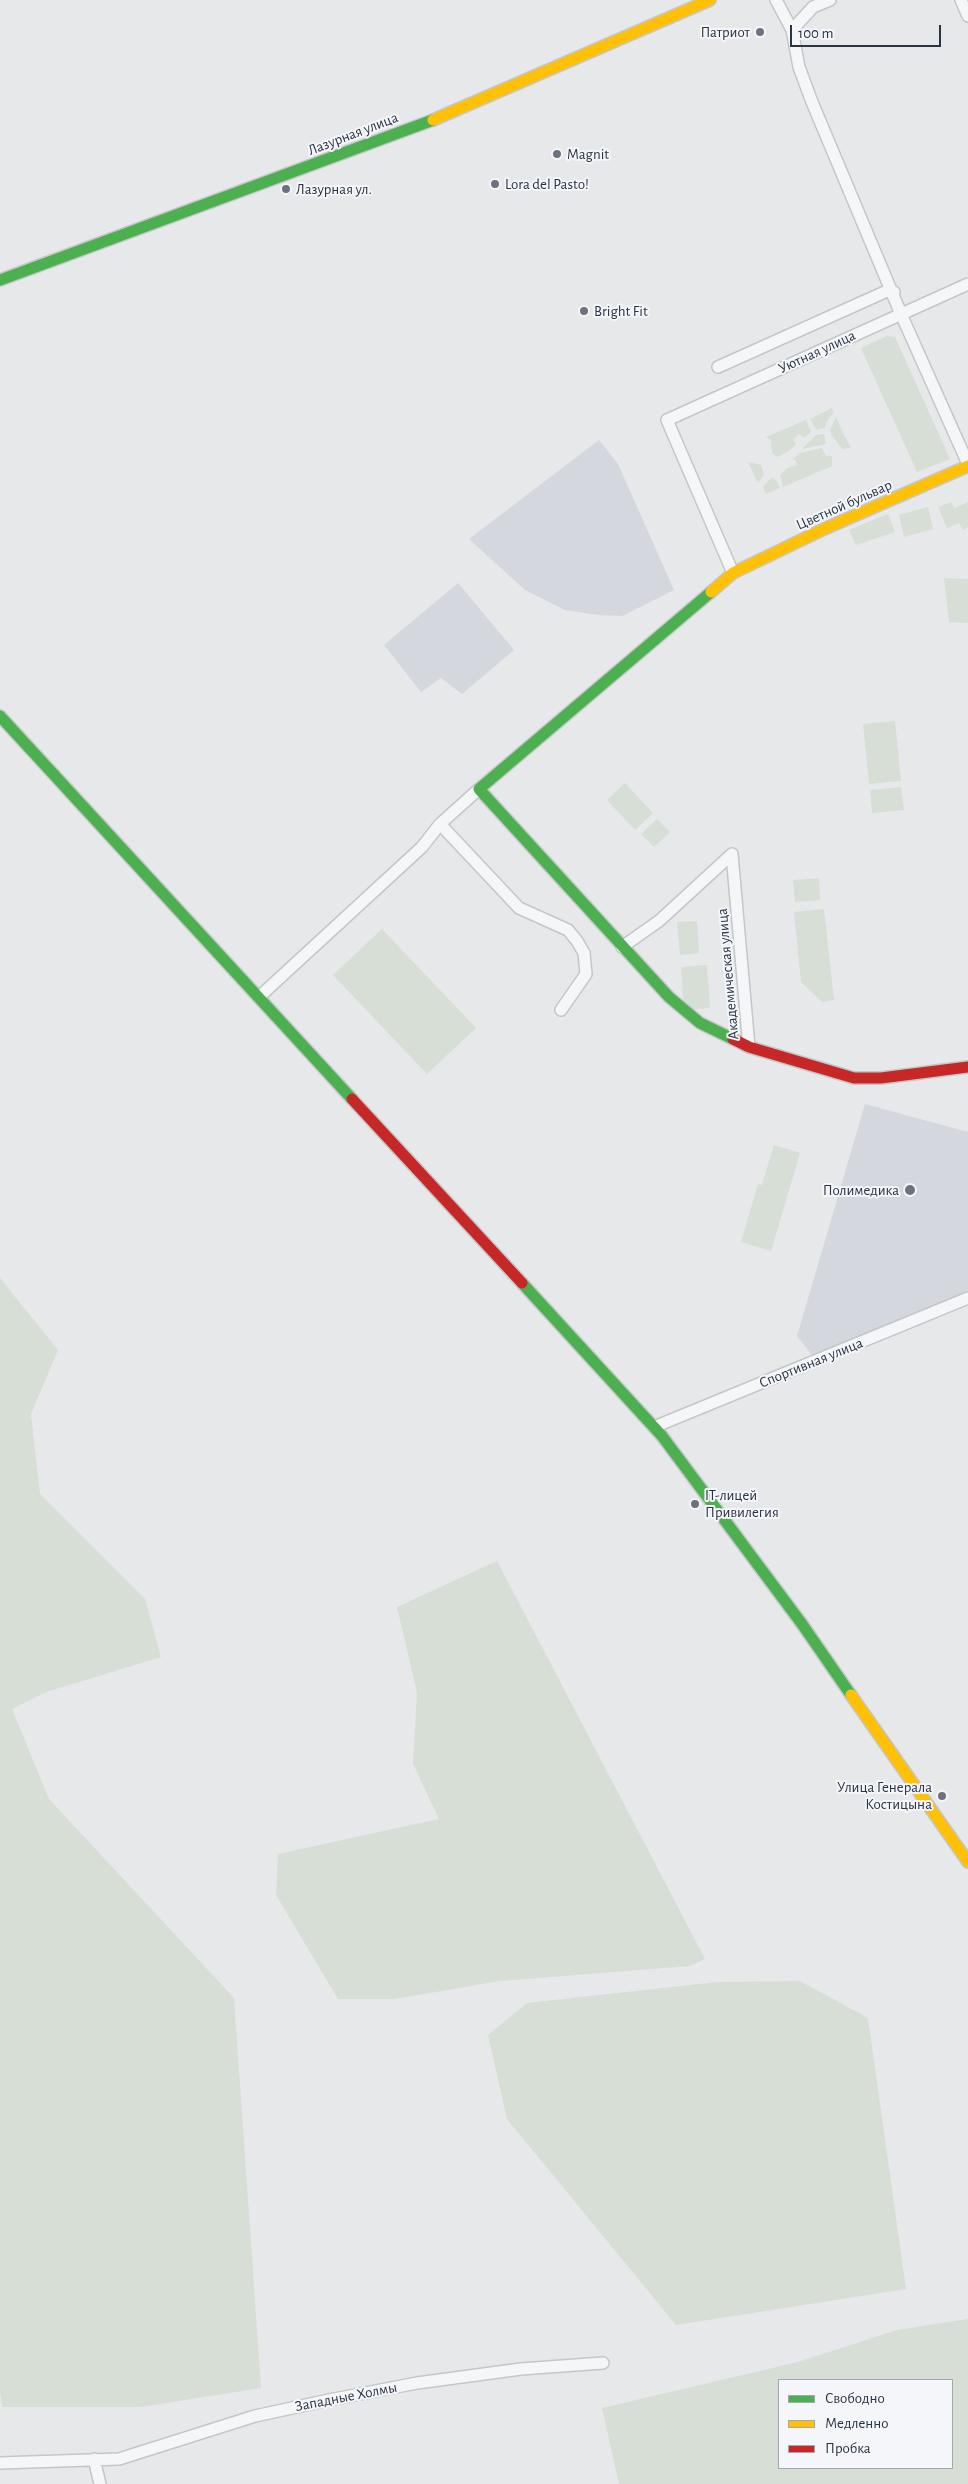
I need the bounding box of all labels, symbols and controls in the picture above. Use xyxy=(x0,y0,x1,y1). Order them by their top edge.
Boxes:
scale bar xyxy=(793,15,944,47)
place label: Патриот xyxy=(700,23,750,41)
marker: Патриот xyxy=(754,26,766,38)
text: 100 m xyxy=(798,26,833,41)
street label: Лазурная улица xyxy=(305,109,401,159)
place label: Magnit xyxy=(567,145,609,163)
marker: Magnit xyxy=(551,148,563,160)
place label: Lora del Pasto! xyxy=(505,175,589,193)
marker: Lora del Pasto! xyxy=(489,178,501,190)
place label: Лазурная ул. xyxy=(296,180,372,198)
marker: Лазурная ул. xyxy=(280,183,292,195)
place label: Bright Fit xyxy=(594,302,648,320)
marker: Bright Fit xyxy=(578,305,590,317)
street label: Уютная улица xyxy=(776,326,858,378)
street label: Цветной бульвар xyxy=(793,476,895,534)
street label: Академическая улица xyxy=(713,908,743,1040)
place label: Полимедика xyxy=(823,1181,899,1199)
marker: Полимедика xyxy=(903,1183,917,1197)
street label: Спортивная улица xyxy=(756,1334,866,1392)
place label: IT-лицей Привилегия xyxy=(705,1486,779,1521)
marker: IT-лицей Привилегия xyxy=(689,1498,701,1510)
place label: Улица Генерала Костицына xyxy=(837,1778,932,1813)
marker: Улица Генерала Костицына xyxy=(936,1790,948,1802)
street label: Западные Холмы xyxy=(293,2378,399,2416)
legend xyxy=(778,2379,953,2469)
text: Свободно xyxy=(825,2391,885,2406)
text: Медленно xyxy=(825,2416,889,2431)
text: Пробка xyxy=(825,2441,871,2456)

